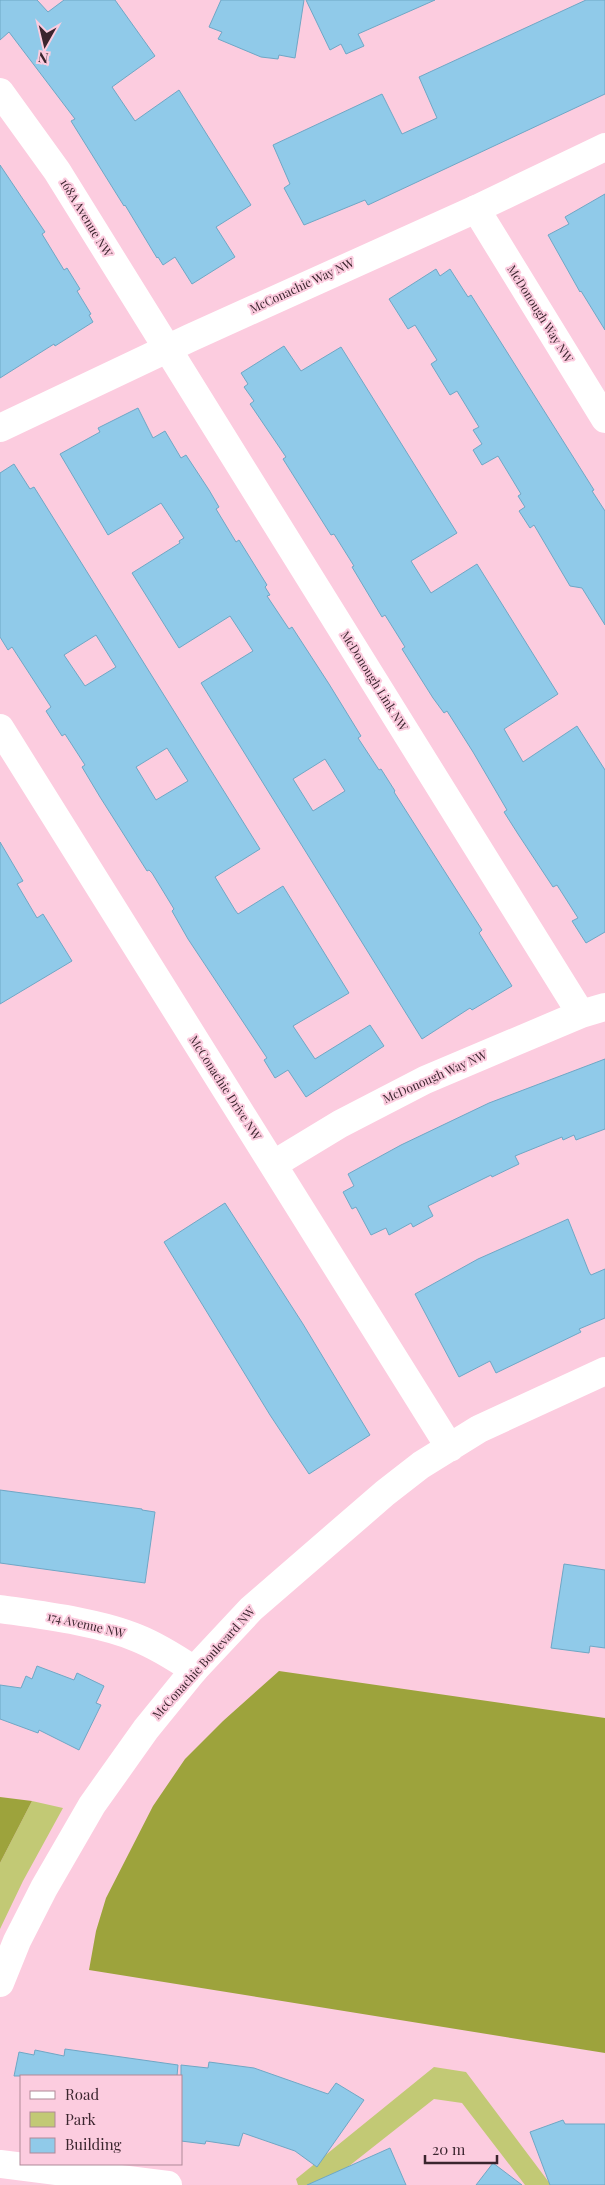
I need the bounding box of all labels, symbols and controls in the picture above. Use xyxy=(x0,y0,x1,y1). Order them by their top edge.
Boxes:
north arrow xyxy=(20,20,70,70)
text: N xyxy=(37,48,49,68)
street label: 168A Avenue NW xyxy=(57,175,117,260)
street label: McConachie Way NW xyxy=(247,254,356,316)
street label: McDonough Way NW xyxy=(504,262,577,365)
street label: McDonough Link NW xyxy=(338,627,412,734)
street label: McConachie Drive NW xyxy=(186,1032,266,1143)
street label: McDonough Way NW xyxy=(380,1046,489,1106)
street label: McConachie Boulevard NW xyxy=(148,1603,258,1722)
street label: 174 Avenue NW xyxy=(46,1607,127,1641)
legend xyxy=(20,2075,182,2165)
text: Road xyxy=(65,2084,99,2104)
text: Park xyxy=(65,2109,97,2129)
scale bar xyxy=(425,2132,498,2164)
text: Building xyxy=(65,2134,122,2154)
text: 20 m xyxy=(432,2139,466,2159)

